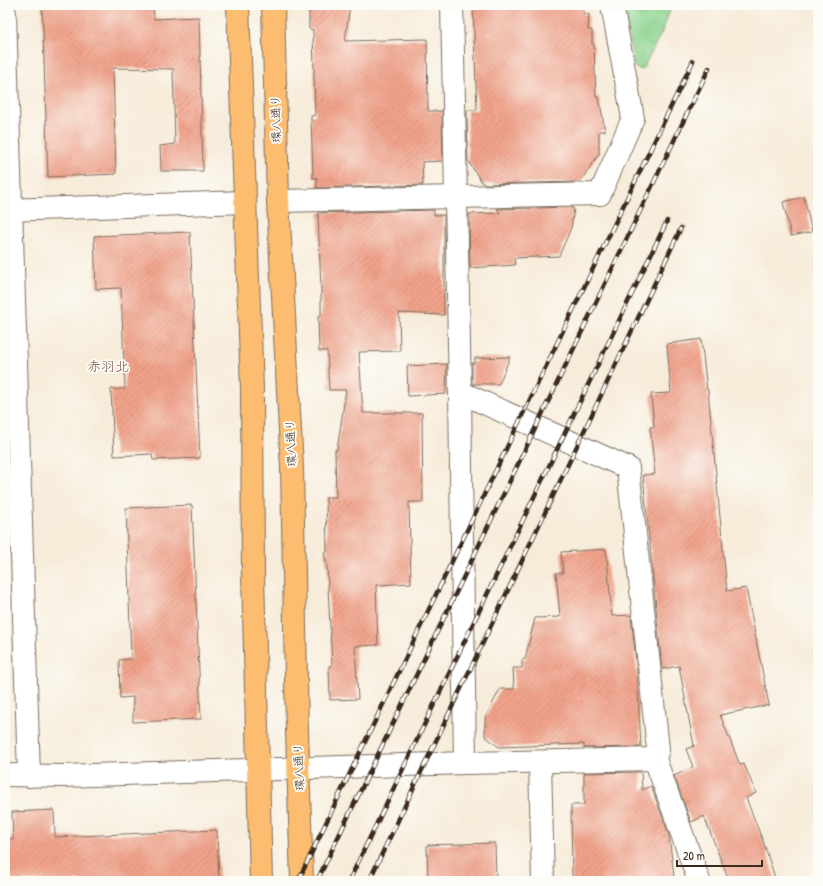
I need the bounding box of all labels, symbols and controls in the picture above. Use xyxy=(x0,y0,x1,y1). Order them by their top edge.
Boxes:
street label: 環八通り xyxy=(266,95,285,143)
district label: 赤羽北 xyxy=(87,356,129,375)
street label: 環八通り xyxy=(281,419,300,467)
street label: 環八通り xyxy=(289,743,308,791)
scale bar xyxy=(677,842,762,868)
text: 20 m xyxy=(683,847,705,864)

